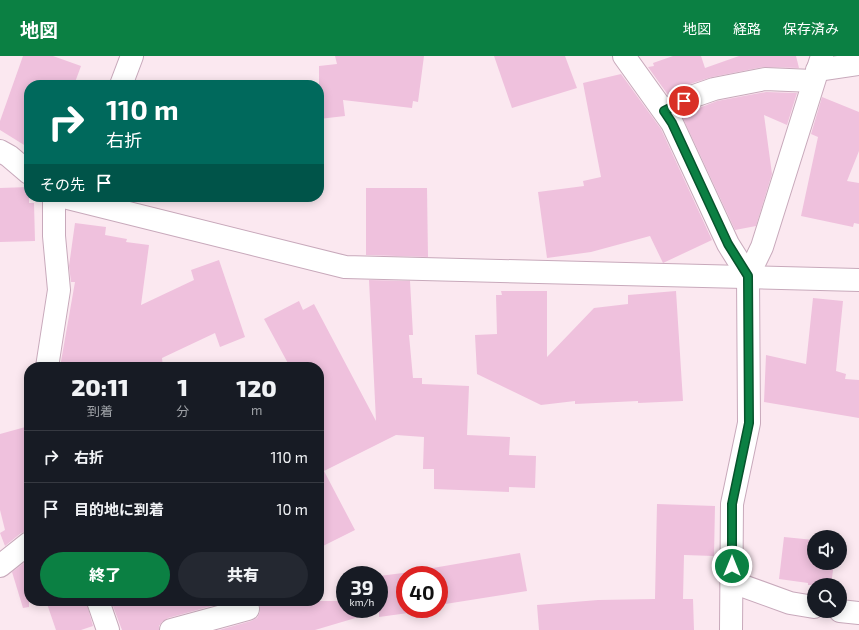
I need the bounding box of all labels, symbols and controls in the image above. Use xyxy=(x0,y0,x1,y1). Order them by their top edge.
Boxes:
text: 地図 xyxy=(20,18,58,41)
text: 地図 xyxy=(683,20,711,37)
text: 経路 xyxy=(733,20,761,37)
text: 保存済み xyxy=(783,20,839,37)
pin xyxy=(667,84,701,118)
icon: arrive xyxy=(673,90,695,112)
text: 110 m xyxy=(106,92,179,126)
icon: right xyxy=(40,96,92,148)
text: 右折 xyxy=(106,129,142,151)
icon: arrive xyxy=(93,172,115,194)
text: その先 xyxy=(40,175,85,193)
text: 20:11 xyxy=(71,372,129,401)
text: 1 xyxy=(177,372,188,401)
text: 120 xyxy=(236,373,277,402)
text: m xyxy=(251,402,262,418)
text: 到着 xyxy=(87,403,113,419)
text: 分 xyxy=(176,403,189,419)
icon: right xyxy=(40,446,62,468)
text: 右折 xyxy=(74,448,104,466)
text: 110 m xyxy=(271,448,308,466)
icon: arrive xyxy=(40,498,62,520)
text: 目的地に到着 xyxy=(74,500,164,518)
text: 10 m xyxy=(276,500,308,518)
map controls xyxy=(807,530,847,618)
button: sound xyxy=(807,530,847,570)
position arrow xyxy=(711,545,753,587)
button: 終了 xyxy=(40,552,170,598)
button: 共有 xyxy=(178,552,308,598)
speed limit sign: 40 xyxy=(396,566,448,618)
text: 39 xyxy=(350,575,374,599)
button: search xyxy=(807,578,847,618)
text: km/h xyxy=(350,596,374,608)

